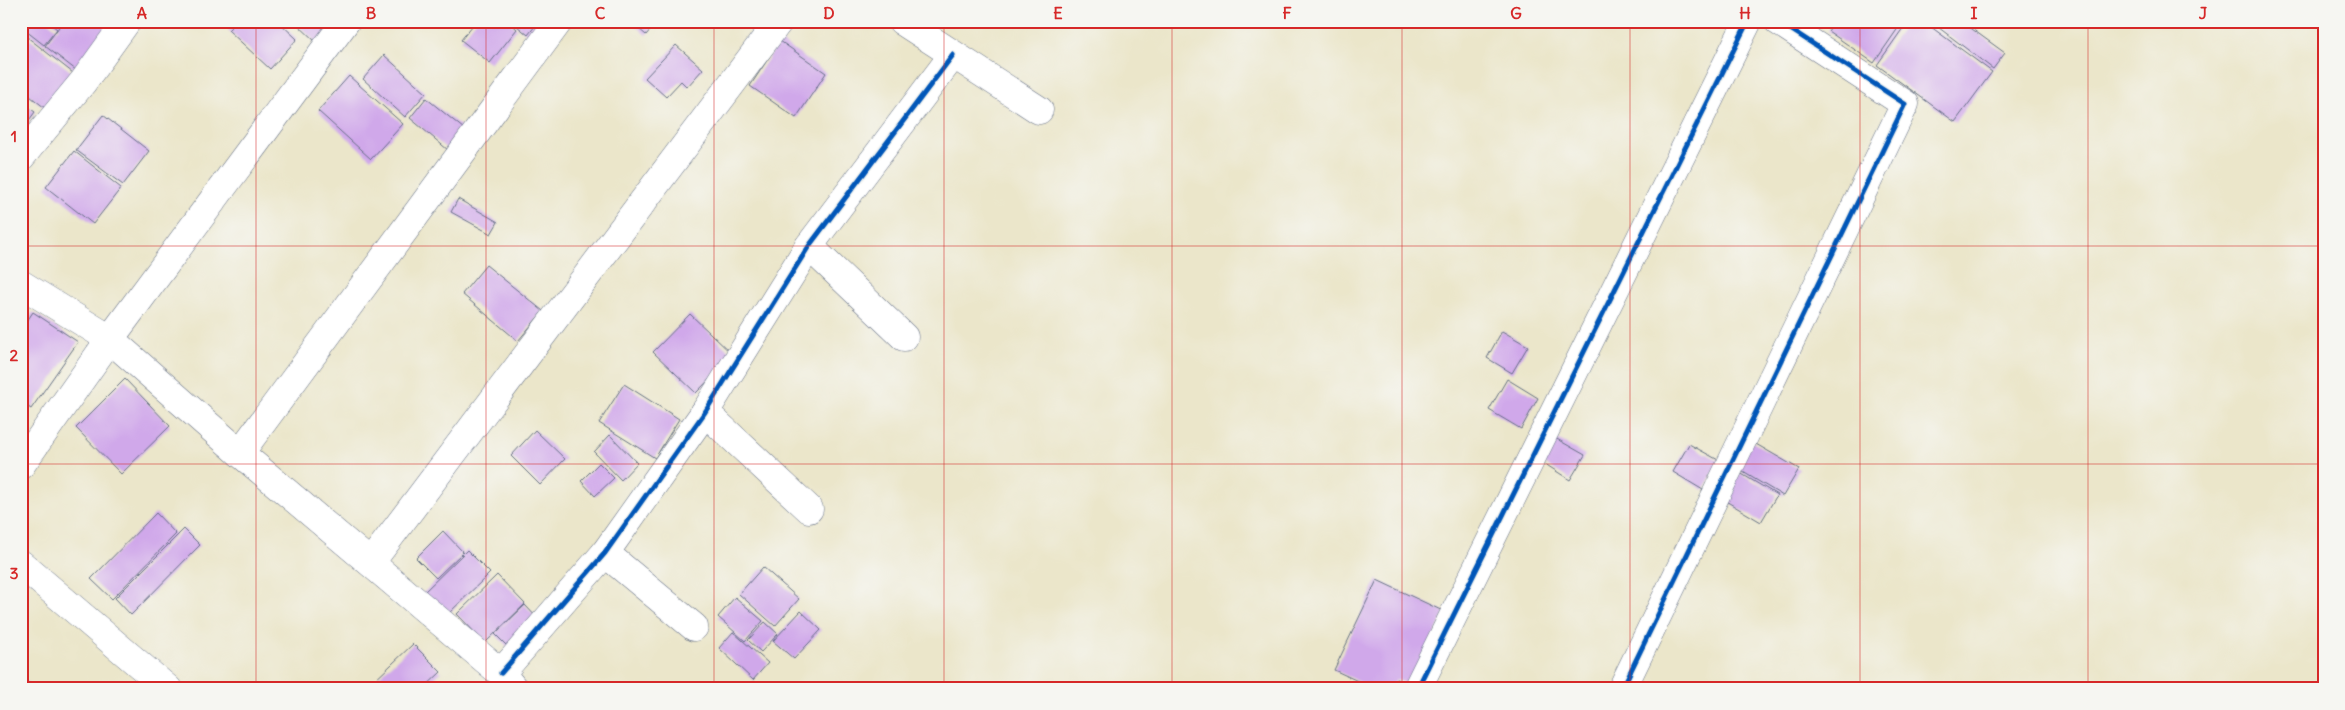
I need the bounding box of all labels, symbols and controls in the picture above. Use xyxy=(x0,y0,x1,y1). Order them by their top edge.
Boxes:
text: A xyxy=(137,3,147,23)
text: B xyxy=(366,3,377,23)
text: C xyxy=(595,3,606,23)
text: D xyxy=(823,3,835,23)
text: E xyxy=(1053,3,1063,23)
text: F xyxy=(1282,3,1292,23)
text: G xyxy=(1510,3,1522,23)
text: H xyxy=(1739,3,1751,23)
text: I xyxy=(1971,3,1978,23)
text: J xyxy=(2199,3,2208,23)
text: 1 xyxy=(11,126,17,146)
text: 2 xyxy=(10,345,19,365)
text: 3 xyxy=(9,563,19,583)

